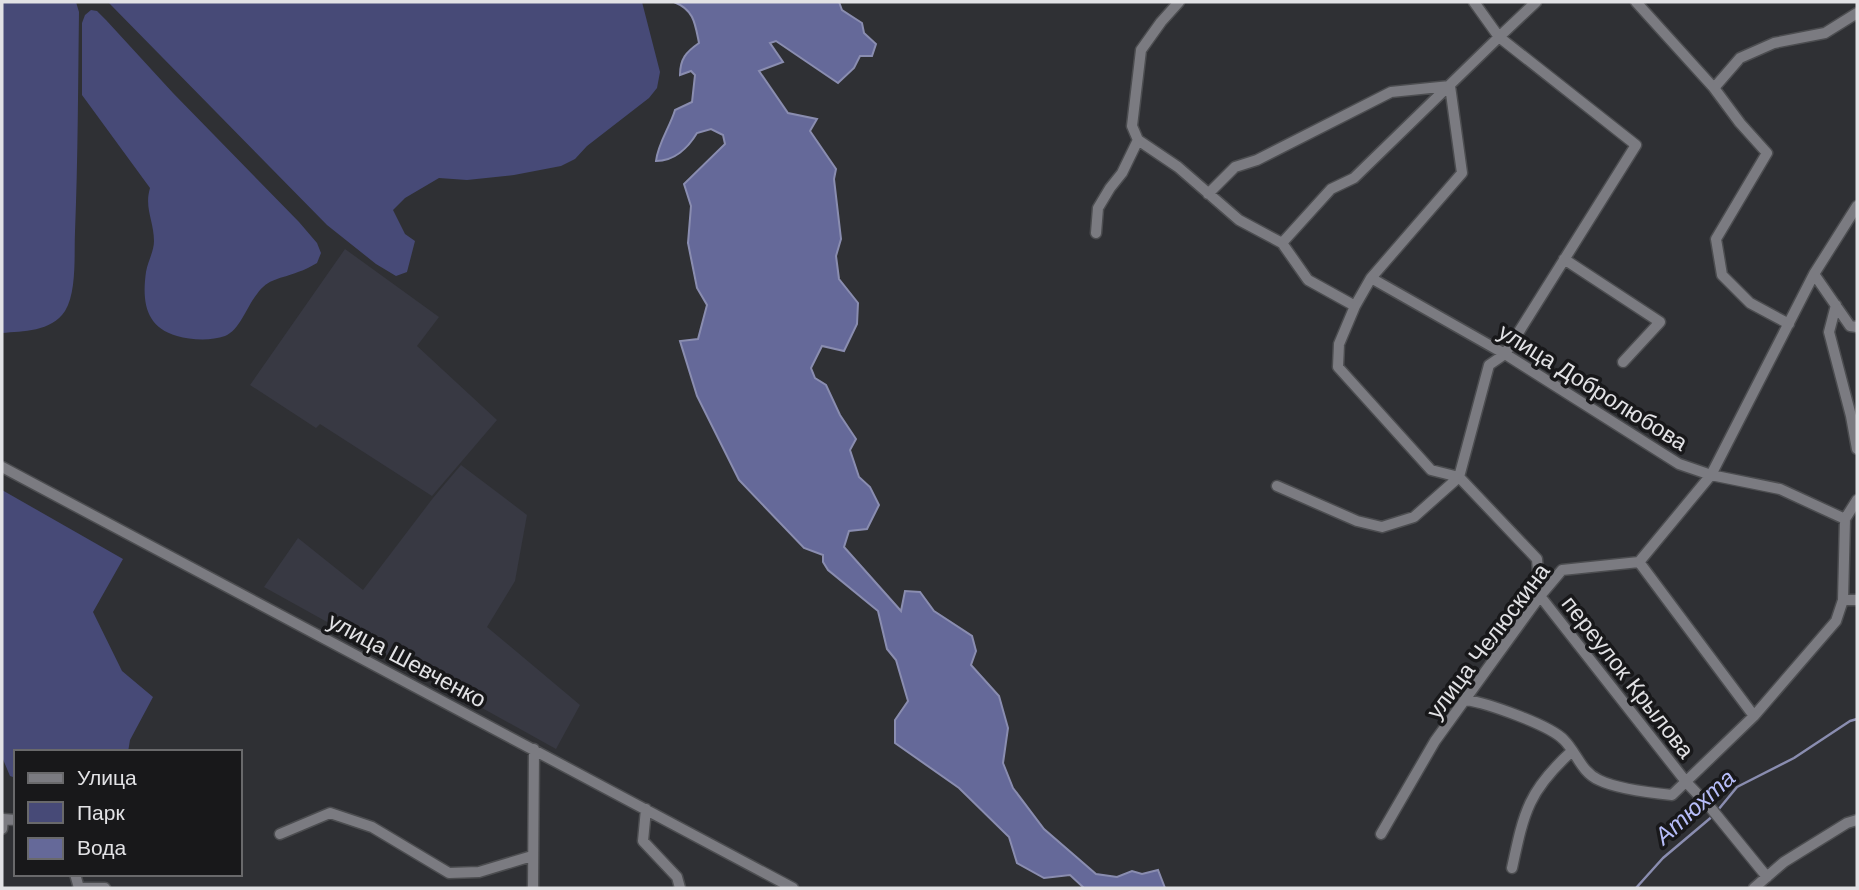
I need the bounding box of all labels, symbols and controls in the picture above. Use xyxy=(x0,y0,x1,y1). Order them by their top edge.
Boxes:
street label: улица Добролюбова xyxy=(1494,318,1692,456)
street label: улица Челюскина xyxy=(1421,558,1555,724)
street label: переулок Крылова xyxy=(1557,591,1699,763)
street label: улица Шевченко xyxy=(324,607,490,713)
legend xyxy=(14,750,242,876)
water label: Атюхта xyxy=(1648,764,1740,851)
text: Улица xyxy=(77,766,137,789)
text: Парк xyxy=(77,801,125,824)
text: Вода xyxy=(77,836,126,859)

